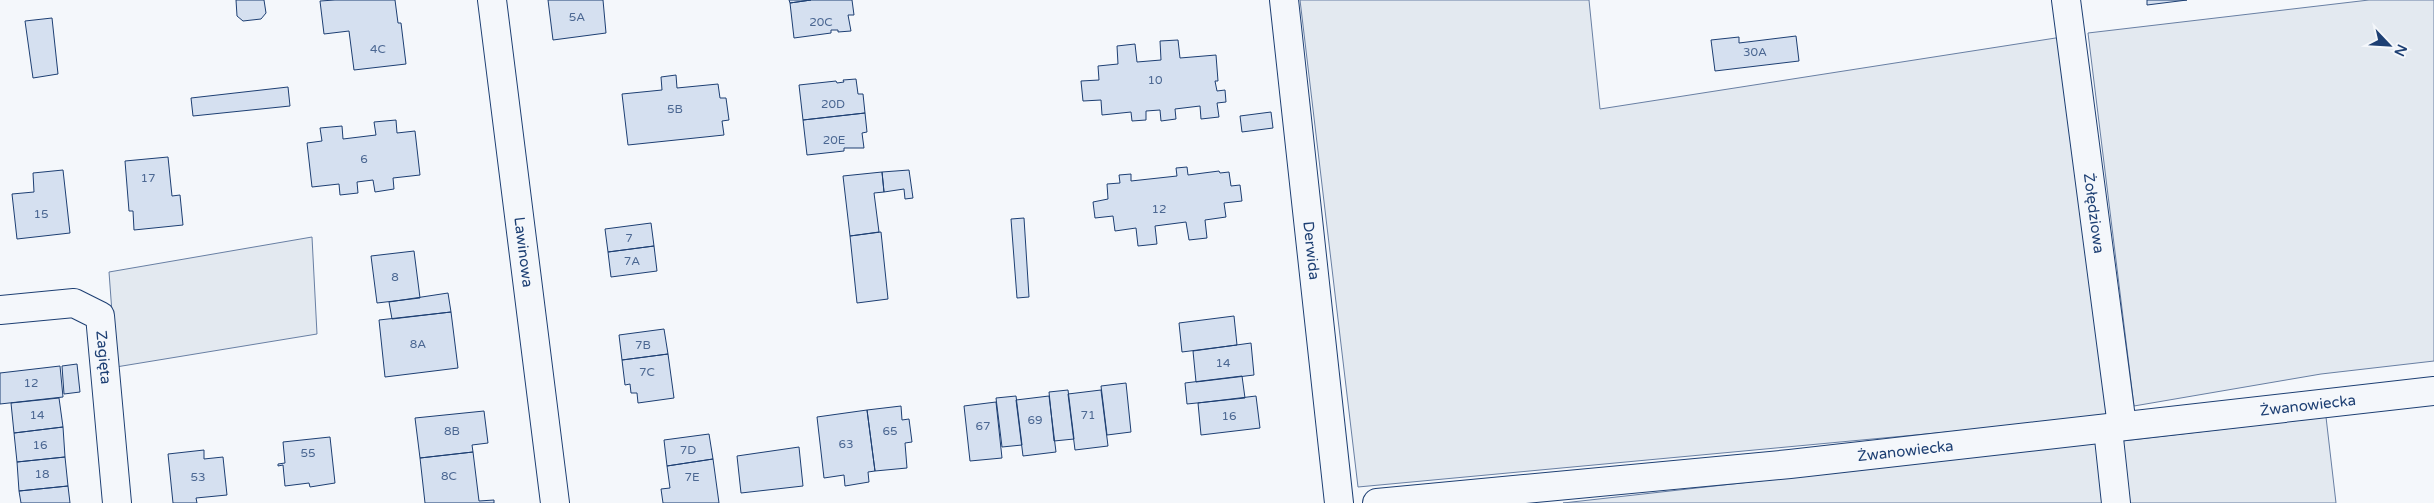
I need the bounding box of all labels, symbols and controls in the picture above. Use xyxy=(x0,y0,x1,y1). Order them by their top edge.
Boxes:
house number: 5A xyxy=(569,10,585,24)
house number: 20C xyxy=(809,15,833,29)
north arrow xyxy=(2364,20,2414,70)
house number: 4C xyxy=(370,42,386,56)
text: N xyxy=(2390,42,2410,59)
house number: 30A xyxy=(1743,45,1767,59)
house number: 10 xyxy=(1147,73,1163,87)
house number: 20D xyxy=(821,97,845,111)
house number: 5B xyxy=(667,102,683,116)
house number: 20E xyxy=(823,133,846,147)
house number: 6 xyxy=(360,152,368,166)
house number: 17 xyxy=(140,171,156,185)
street label: Żołędziowa xyxy=(2080,172,2108,255)
house number: 12 xyxy=(1151,202,1167,216)
house number: 15 xyxy=(33,207,49,221)
street label: Lawinowa xyxy=(510,216,537,288)
street label: Derwida xyxy=(1299,220,1324,281)
house number: 7 xyxy=(625,231,633,245)
house number: 7A xyxy=(624,254,640,268)
house number: 8 xyxy=(391,270,399,284)
street label: Zagięta xyxy=(92,330,115,385)
house number: 8A xyxy=(410,337,426,351)
house number: 7B xyxy=(635,338,651,352)
house number: 14 xyxy=(1215,356,1231,370)
house number: 7C xyxy=(639,365,655,379)
house number: 12 xyxy=(23,376,39,390)
street label: Żwanowiecka xyxy=(2259,391,2357,420)
house number: 14 xyxy=(29,408,45,422)
house number: 71 xyxy=(1080,408,1096,422)
house number: 16 xyxy=(1221,409,1237,423)
house number: 69 xyxy=(1027,413,1043,427)
house number: 67 xyxy=(975,419,991,433)
house number: 8B xyxy=(444,424,460,438)
house number: 65 xyxy=(882,424,898,438)
house number: 63 xyxy=(838,437,854,451)
street label: Żwanowiecka xyxy=(1856,437,1954,465)
house number: 16 xyxy=(32,438,48,452)
house number: 7D xyxy=(680,443,696,457)
house number: 55 xyxy=(300,446,316,460)
house number: 18 xyxy=(34,467,50,481)
house number: 8C xyxy=(441,469,457,483)
house number: 53 xyxy=(190,470,206,484)
house number: 7E xyxy=(684,470,700,484)

